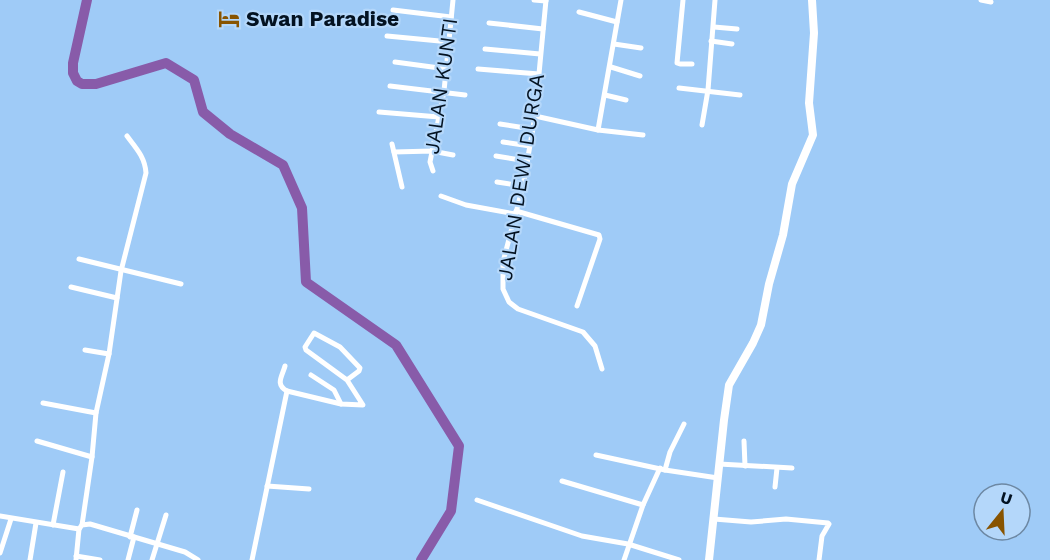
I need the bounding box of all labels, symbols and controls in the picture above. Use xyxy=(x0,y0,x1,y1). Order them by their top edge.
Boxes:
place label: Swan Paradise xyxy=(246,6,399,31)
hotel icon: Swan Paradise xyxy=(217,7,241,31)
street label: JALAN KUNTI xyxy=(419,16,462,156)
street label: JALAN DEWI DURGA xyxy=(492,71,549,282)
north arrow xyxy=(972,482,1032,542)
text: U xyxy=(998,487,1015,509)

